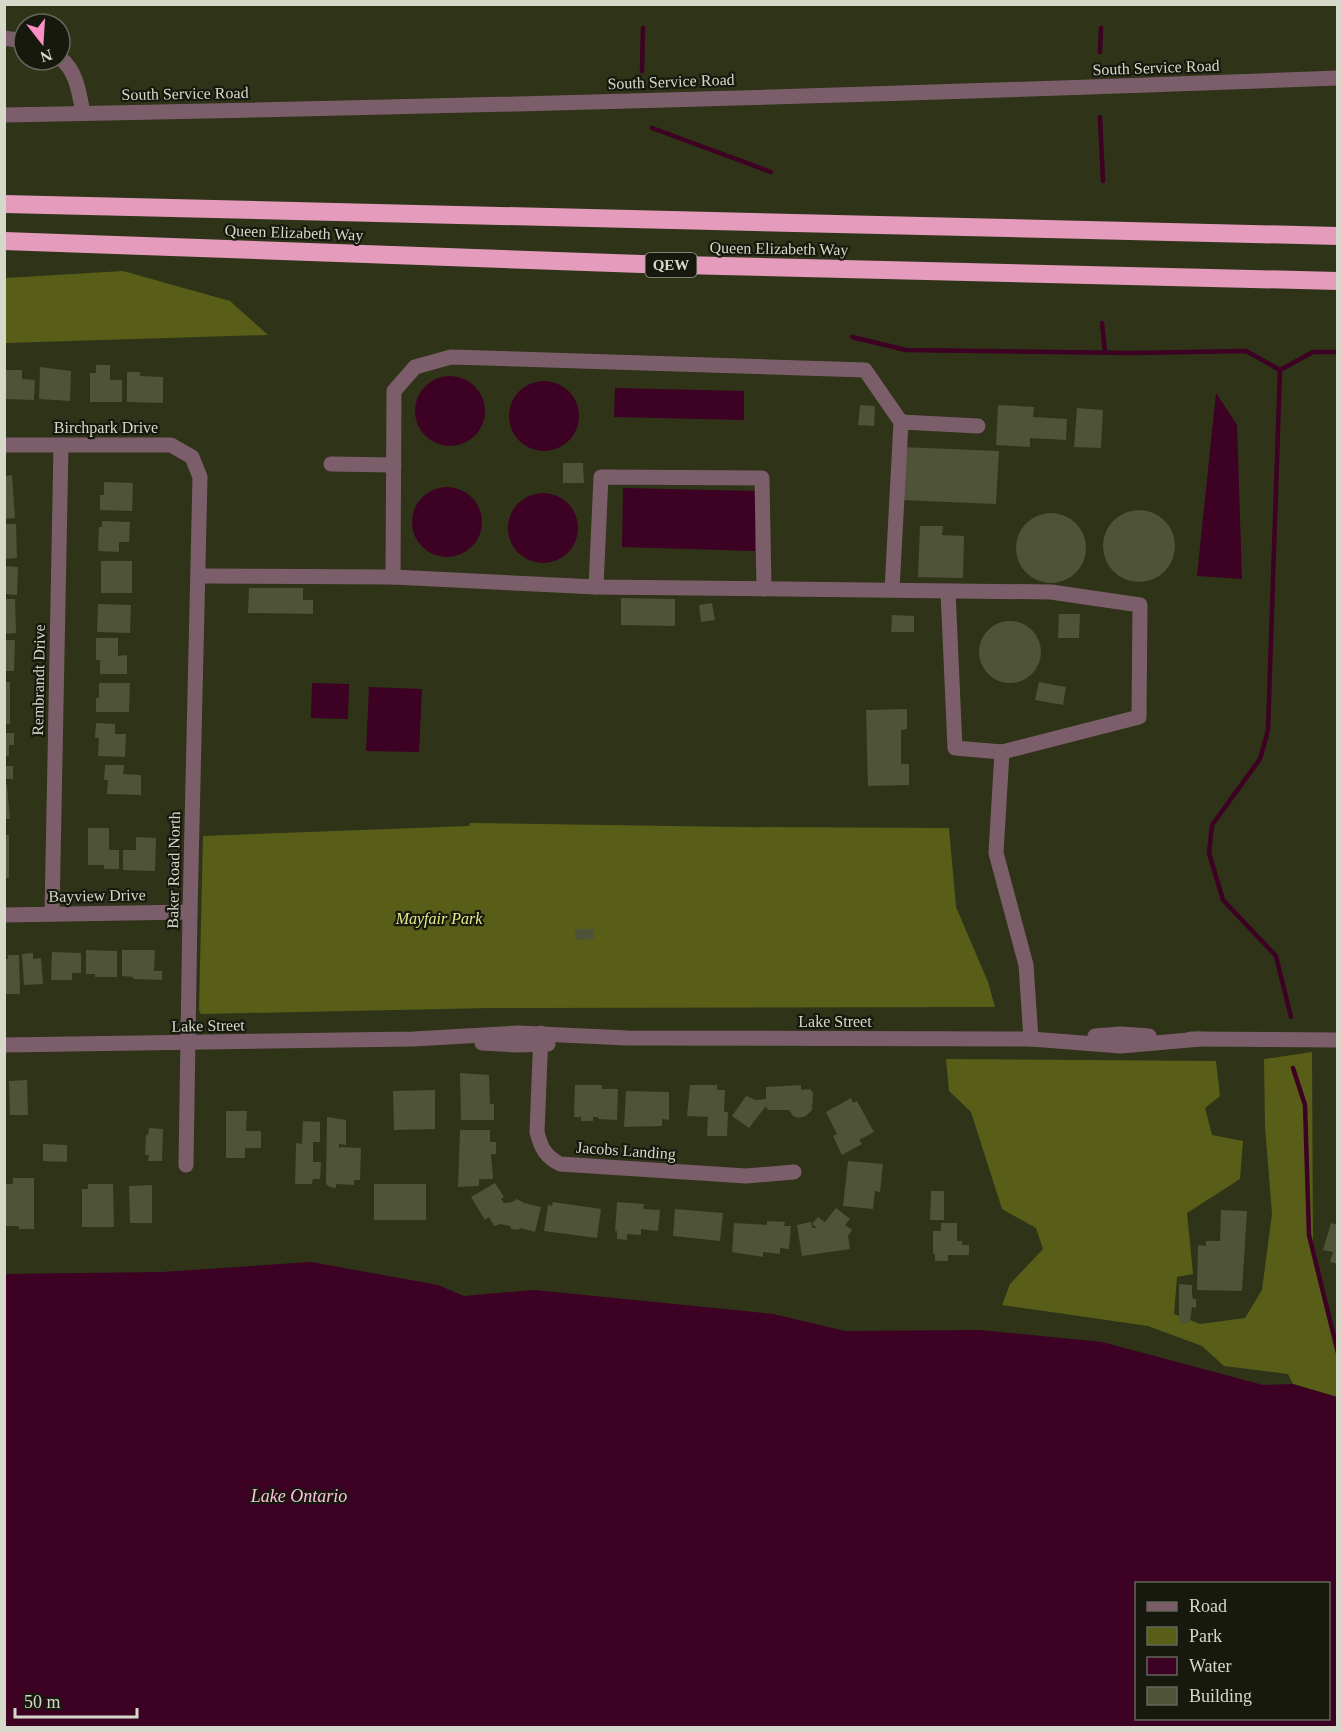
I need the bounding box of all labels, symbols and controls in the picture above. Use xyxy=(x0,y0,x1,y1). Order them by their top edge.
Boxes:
north arrow xyxy=(12,12,72,72)
text: N xyxy=(38,46,54,66)
street label: South Service Road xyxy=(1092,57,1220,78)
street label: South Service Road xyxy=(607,71,735,92)
street label: South Service Road xyxy=(121,84,249,103)
street label: Queen Elizabeth Way xyxy=(224,222,364,244)
street label: Queen Elizabeth Way xyxy=(709,239,849,259)
road number: QEW xyxy=(646,253,696,277)
street label: Birchpark Drive xyxy=(54,419,158,437)
street label: Rembrandt Drive xyxy=(29,624,48,736)
street label: Baker Road North xyxy=(164,811,183,929)
street label: Bayview Drive xyxy=(48,886,146,906)
park label: Mayfair Park xyxy=(395,910,483,928)
street label: Lake Street xyxy=(798,1013,872,1030)
street label: Lake Street xyxy=(171,1016,245,1035)
street label: Jacobs Landing xyxy=(575,1139,676,1163)
water label: Lake Ontario xyxy=(250,1486,347,1506)
legend xyxy=(1135,1582,1330,1720)
text: Road xyxy=(1189,1596,1227,1616)
text: Park xyxy=(1189,1626,1222,1646)
text: Water xyxy=(1189,1656,1232,1676)
scale bar xyxy=(15,1681,136,1719)
text: Building xyxy=(1189,1686,1252,1706)
text: 50 m xyxy=(24,1692,61,1712)

